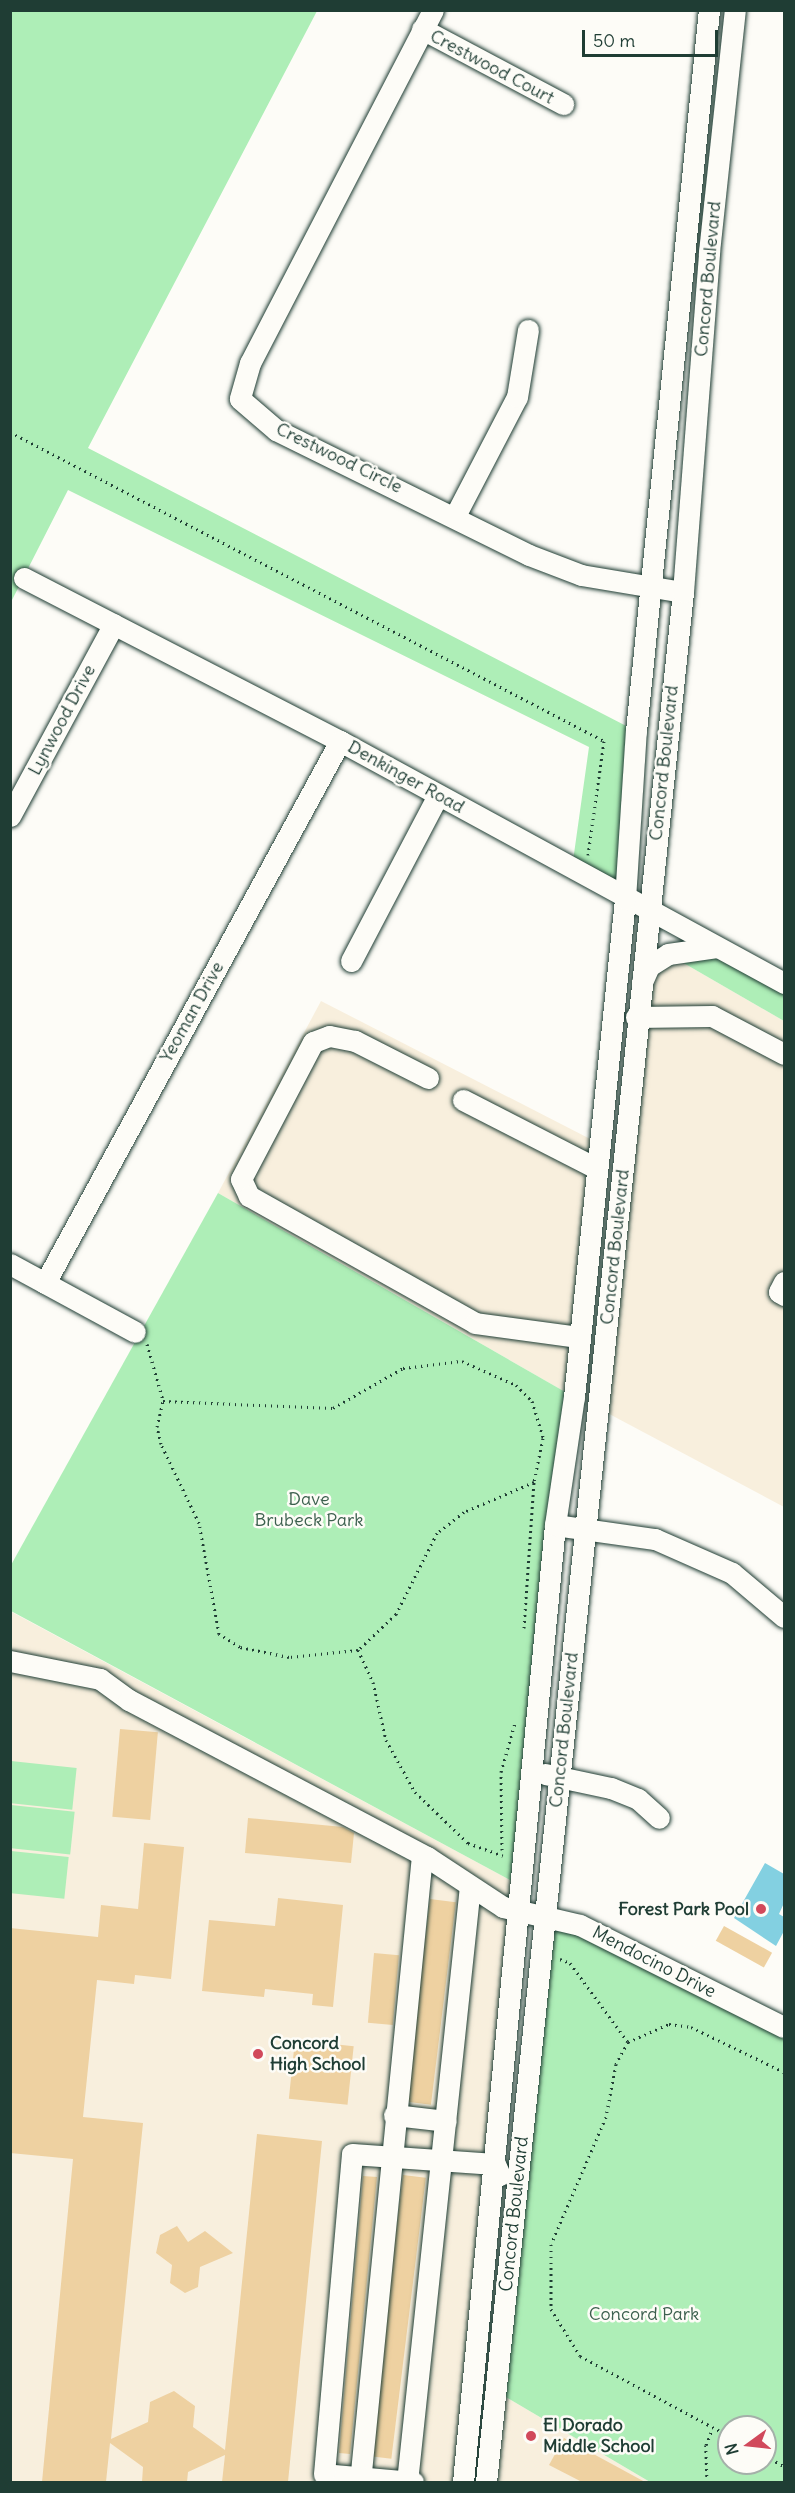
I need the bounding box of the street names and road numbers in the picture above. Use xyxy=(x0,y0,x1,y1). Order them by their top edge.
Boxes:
street label: Crestwood Court xyxy=(426,25,558,109)
street label: Concord Boulevard xyxy=(690,200,726,358)
street label: Crestwood Circle xyxy=(272,418,406,498)
street label: Lynwood Drive xyxy=(24,661,100,779)
street label: Concord Boulevard xyxy=(645,684,683,842)
street label: Denkinger Road xyxy=(344,736,468,818)
street label: Yeoman Drive xyxy=(155,958,229,1066)
street label: Concord Boulevard xyxy=(596,1168,634,1326)
street label: Concord Boulevard xyxy=(545,1651,583,1809)
street label: Mendocino Drive xyxy=(589,1922,719,2002)
street label: Concord Boulevard xyxy=(495,2135,533,2293)

